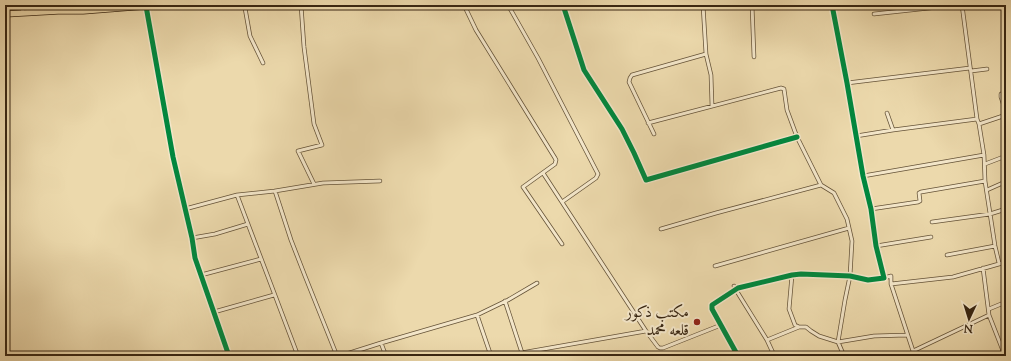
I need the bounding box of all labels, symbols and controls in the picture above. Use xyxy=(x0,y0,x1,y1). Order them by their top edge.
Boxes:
north arrow xyxy=(949,299,989,339)
place label: مکتب ذکور قلعه محمد xyxy=(623,302,689,343)
marker: مکتب ذکور قلعه محمد xyxy=(692,317,702,327)
text: N xyxy=(963,320,974,336)

